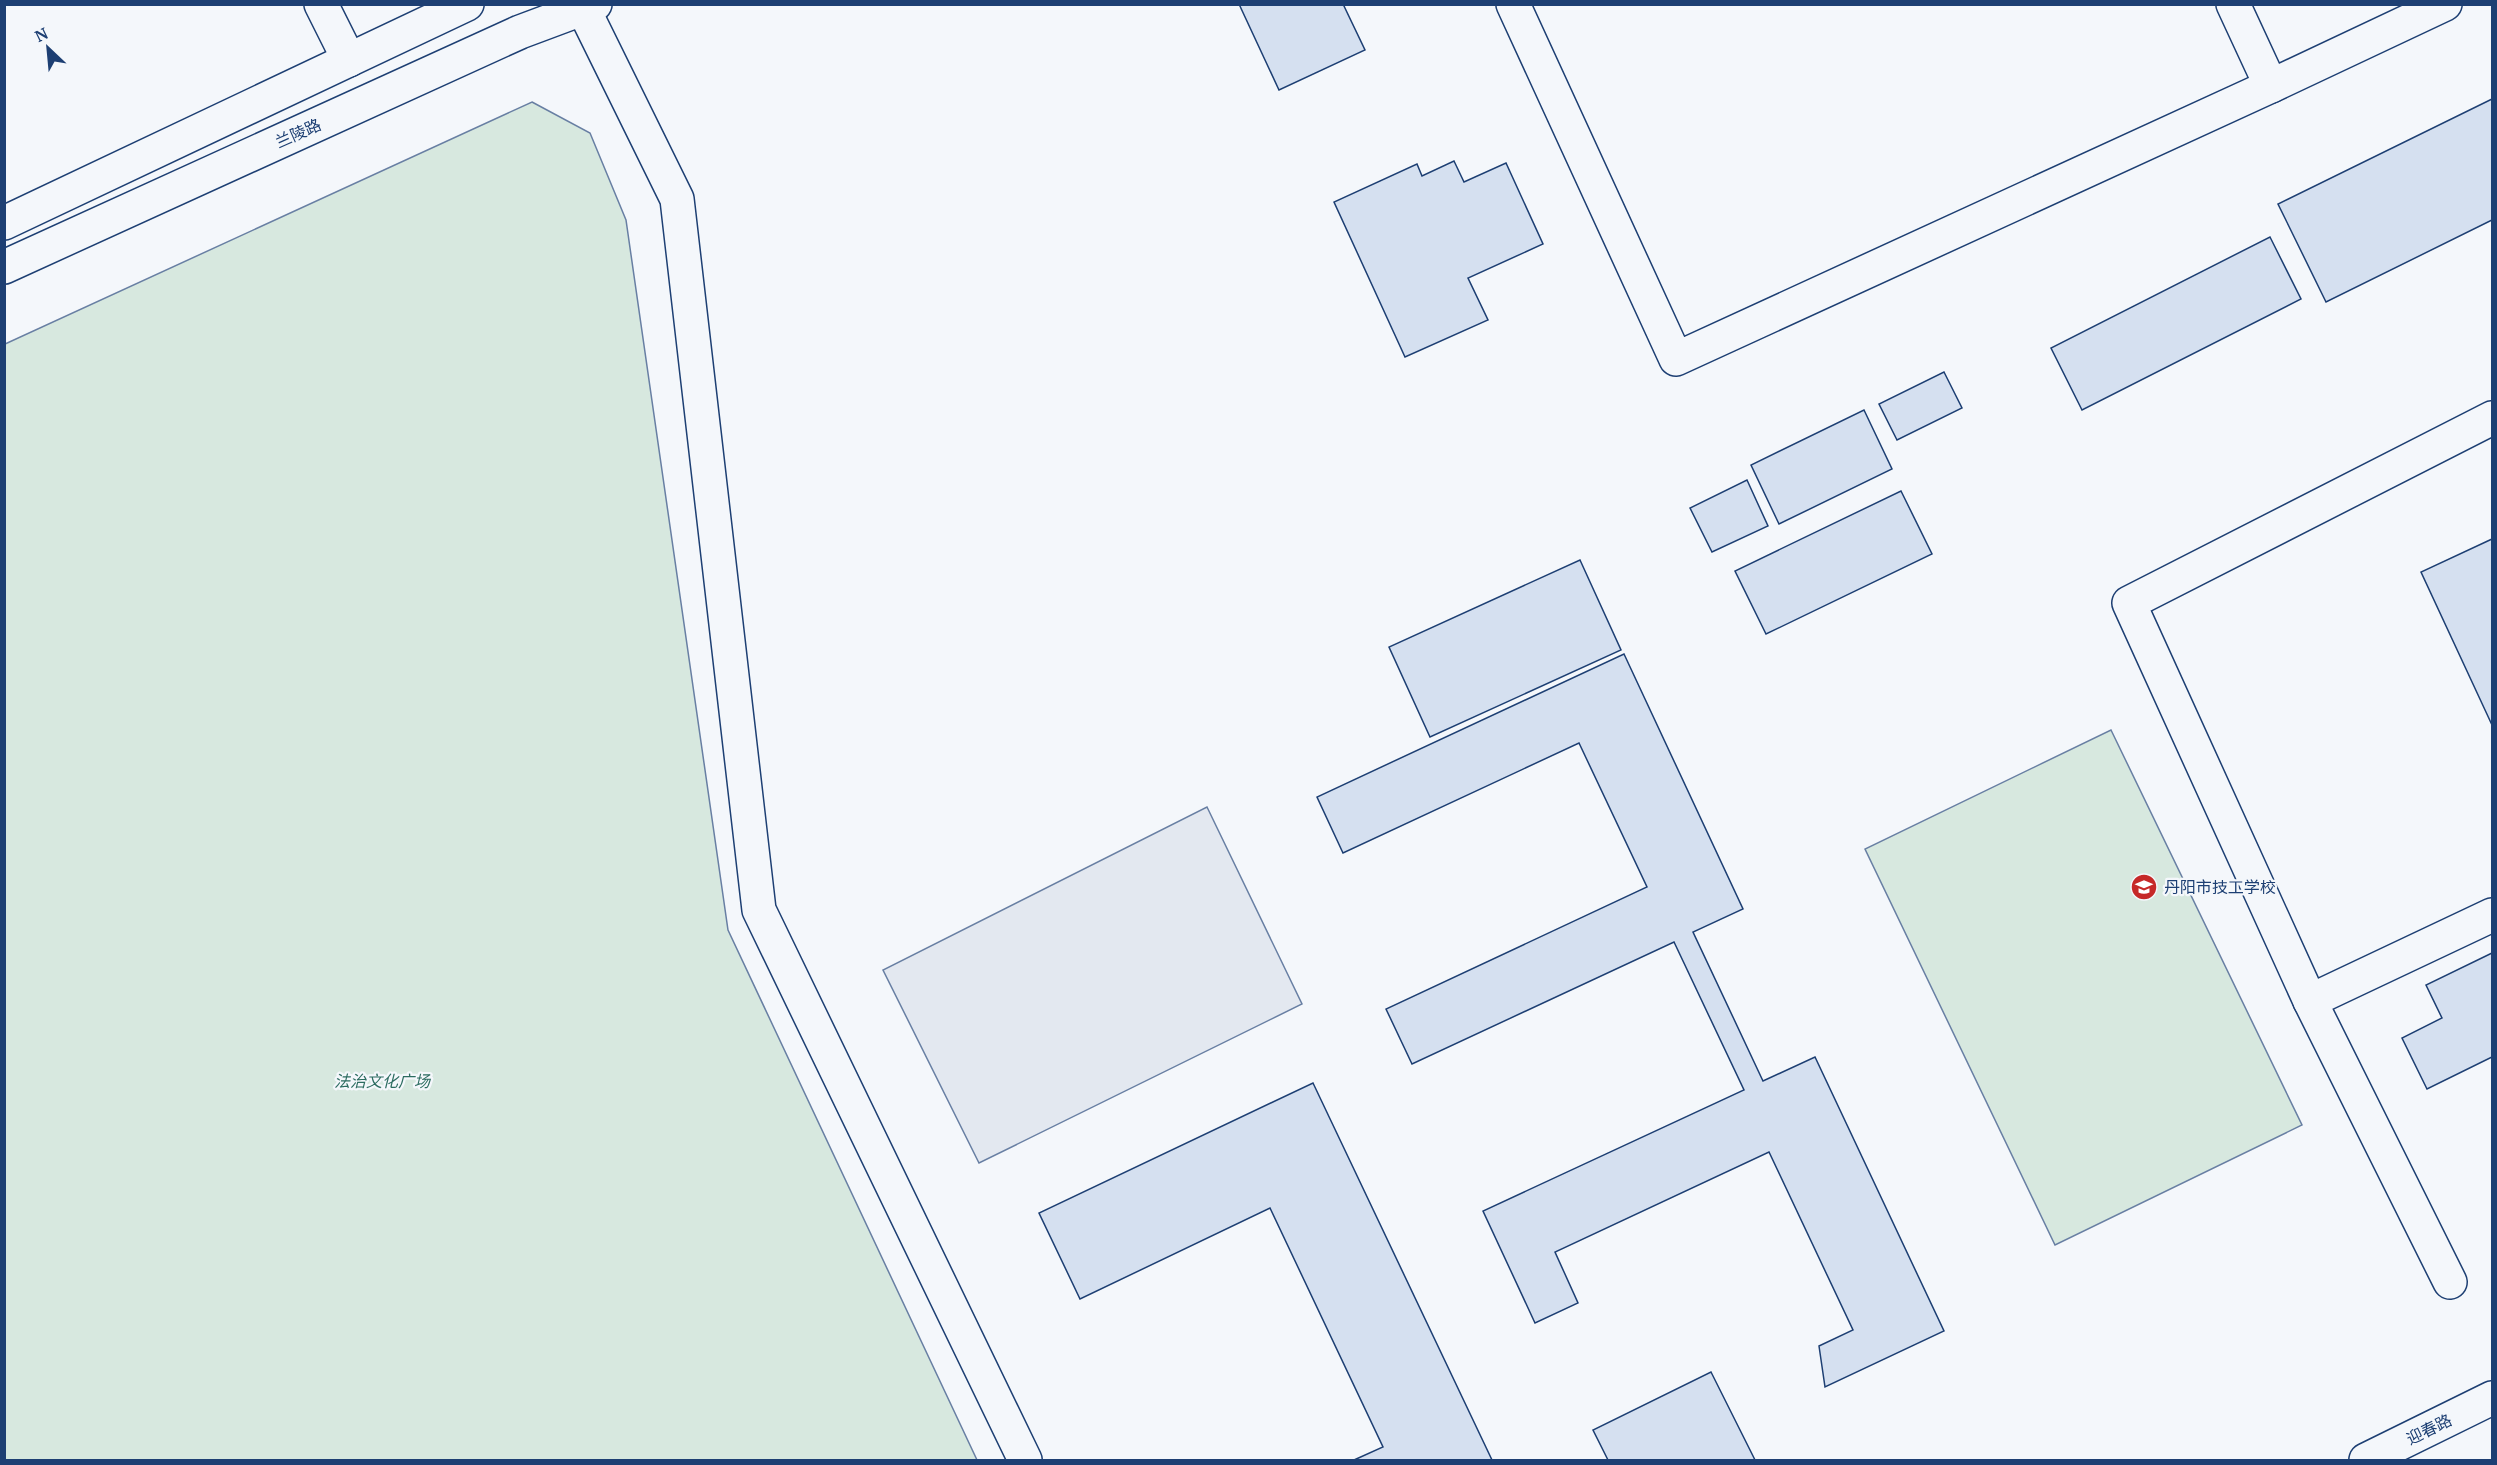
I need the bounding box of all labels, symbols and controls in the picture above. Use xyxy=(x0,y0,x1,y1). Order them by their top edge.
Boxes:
north arrow xyxy=(18,18,78,78)
text: N xyxy=(31,22,52,47)
street label: 兰陵路 xyxy=(272,113,324,153)
school or university icon: 丹阳市技工学校 xyxy=(2129,872,2159,902)
place label: 丹阳市技工学校 xyxy=(2164,876,2276,898)
park label: 法治文化广场 xyxy=(334,1070,432,1092)
street label: 迎春路 xyxy=(2403,1409,2455,1449)

